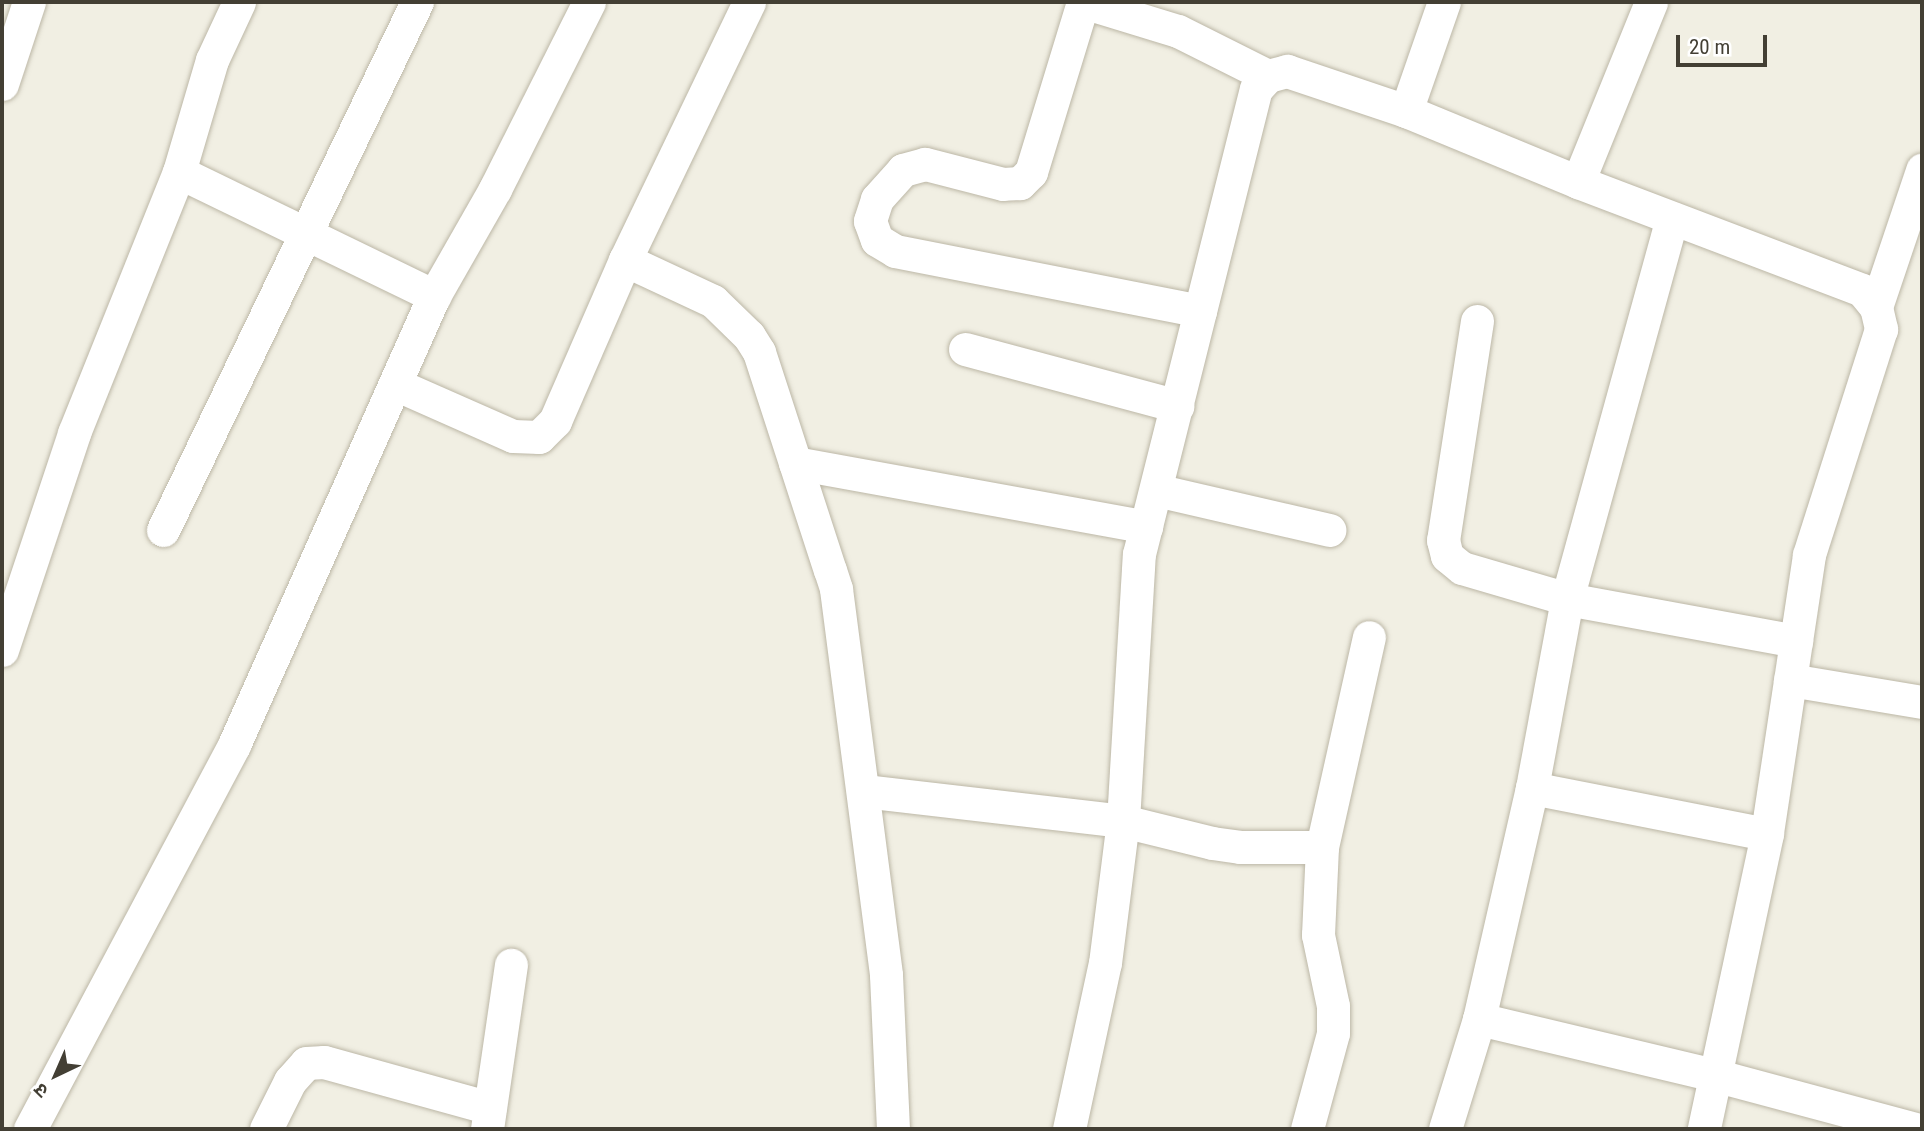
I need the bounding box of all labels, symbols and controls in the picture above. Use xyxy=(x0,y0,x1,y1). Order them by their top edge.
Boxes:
scale bar xyxy=(1679,21,1770,65)
text: 20 m xyxy=(1689,35,1730,59)
north arrow xyxy=(21,1040,91,1110)
text: उ xyxy=(29,1078,53,1103)

